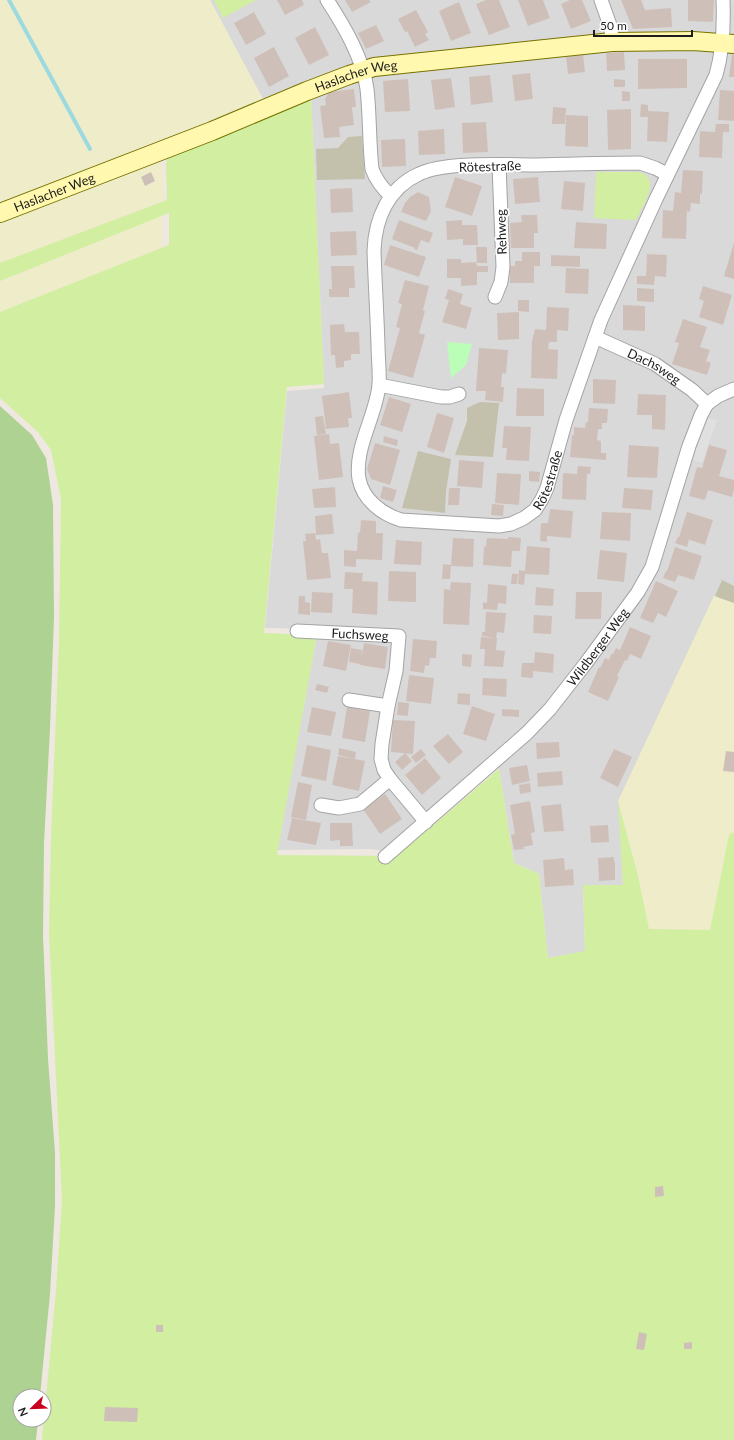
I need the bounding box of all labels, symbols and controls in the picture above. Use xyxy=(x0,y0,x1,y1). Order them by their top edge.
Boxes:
scale bar xyxy=(594,12,692,38)
text: 50 m xyxy=(600,18,627,33)
street label: Haslacher Weg xyxy=(312,57,398,95)
street label: Rötestraße xyxy=(459,157,522,175)
street label: Haslacher Weg xyxy=(11,169,97,215)
street label: Rehweg xyxy=(492,209,510,255)
street label: Dachsweg xyxy=(625,345,684,388)
street label: Rötestraße xyxy=(529,448,565,513)
street label: Wildberger Weg xyxy=(563,604,632,689)
street label: Fuchsweg xyxy=(331,625,389,643)
north arrow xyxy=(12,1388,52,1428)
text: N xyxy=(15,1406,30,1419)

